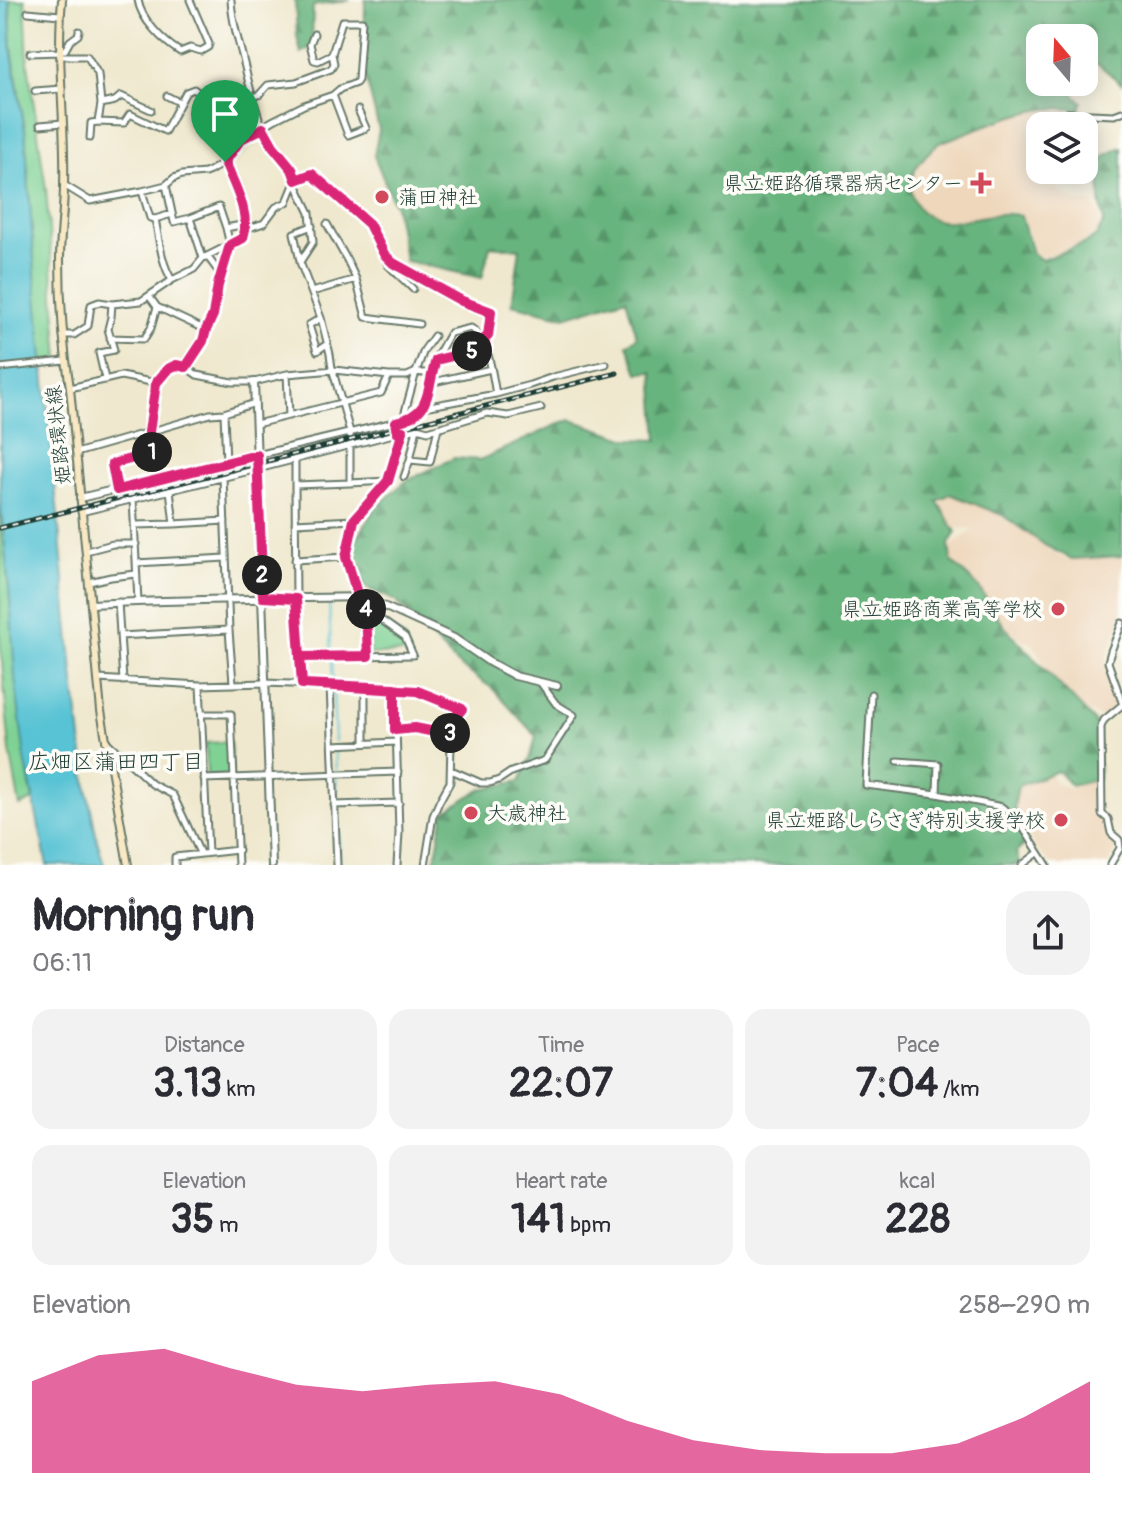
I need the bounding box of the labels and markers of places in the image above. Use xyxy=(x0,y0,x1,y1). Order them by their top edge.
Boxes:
pin xyxy=(191,80,259,162)
place label: 県立姫路循環器病センター xyxy=(724,171,963,196)
marker: 県立姫路循環器病センター xyxy=(970,172,992,194)
place label: 蒲田神社 xyxy=(398,185,478,210)
marker: 蒲田神社 xyxy=(373,188,391,206)
pin: 5 xyxy=(452,331,492,371)
pin: 1 xyxy=(132,432,172,472)
pin: 2 xyxy=(242,555,282,595)
pin: 4 xyxy=(346,589,386,629)
place label: 県立姫路商業高等学校 xyxy=(842,597,1042,622)
marker: 県立姫路商業高等学校 xyxy=(1049,600,1067,618)
pin: 3 xyxy=(430,713,470,753)
place label: 大歳神社 xyxy=(487,801,567,826)
marker: 大歳神社 xyxy=(462,804,480,822)
place label: 県立姫路しらさぎ特別支援学校 xyxy=(766,808,1045,833)
marker: 県立姫路しらさぎ特別支援学校 xyxy=(1052,811,1070,829)

